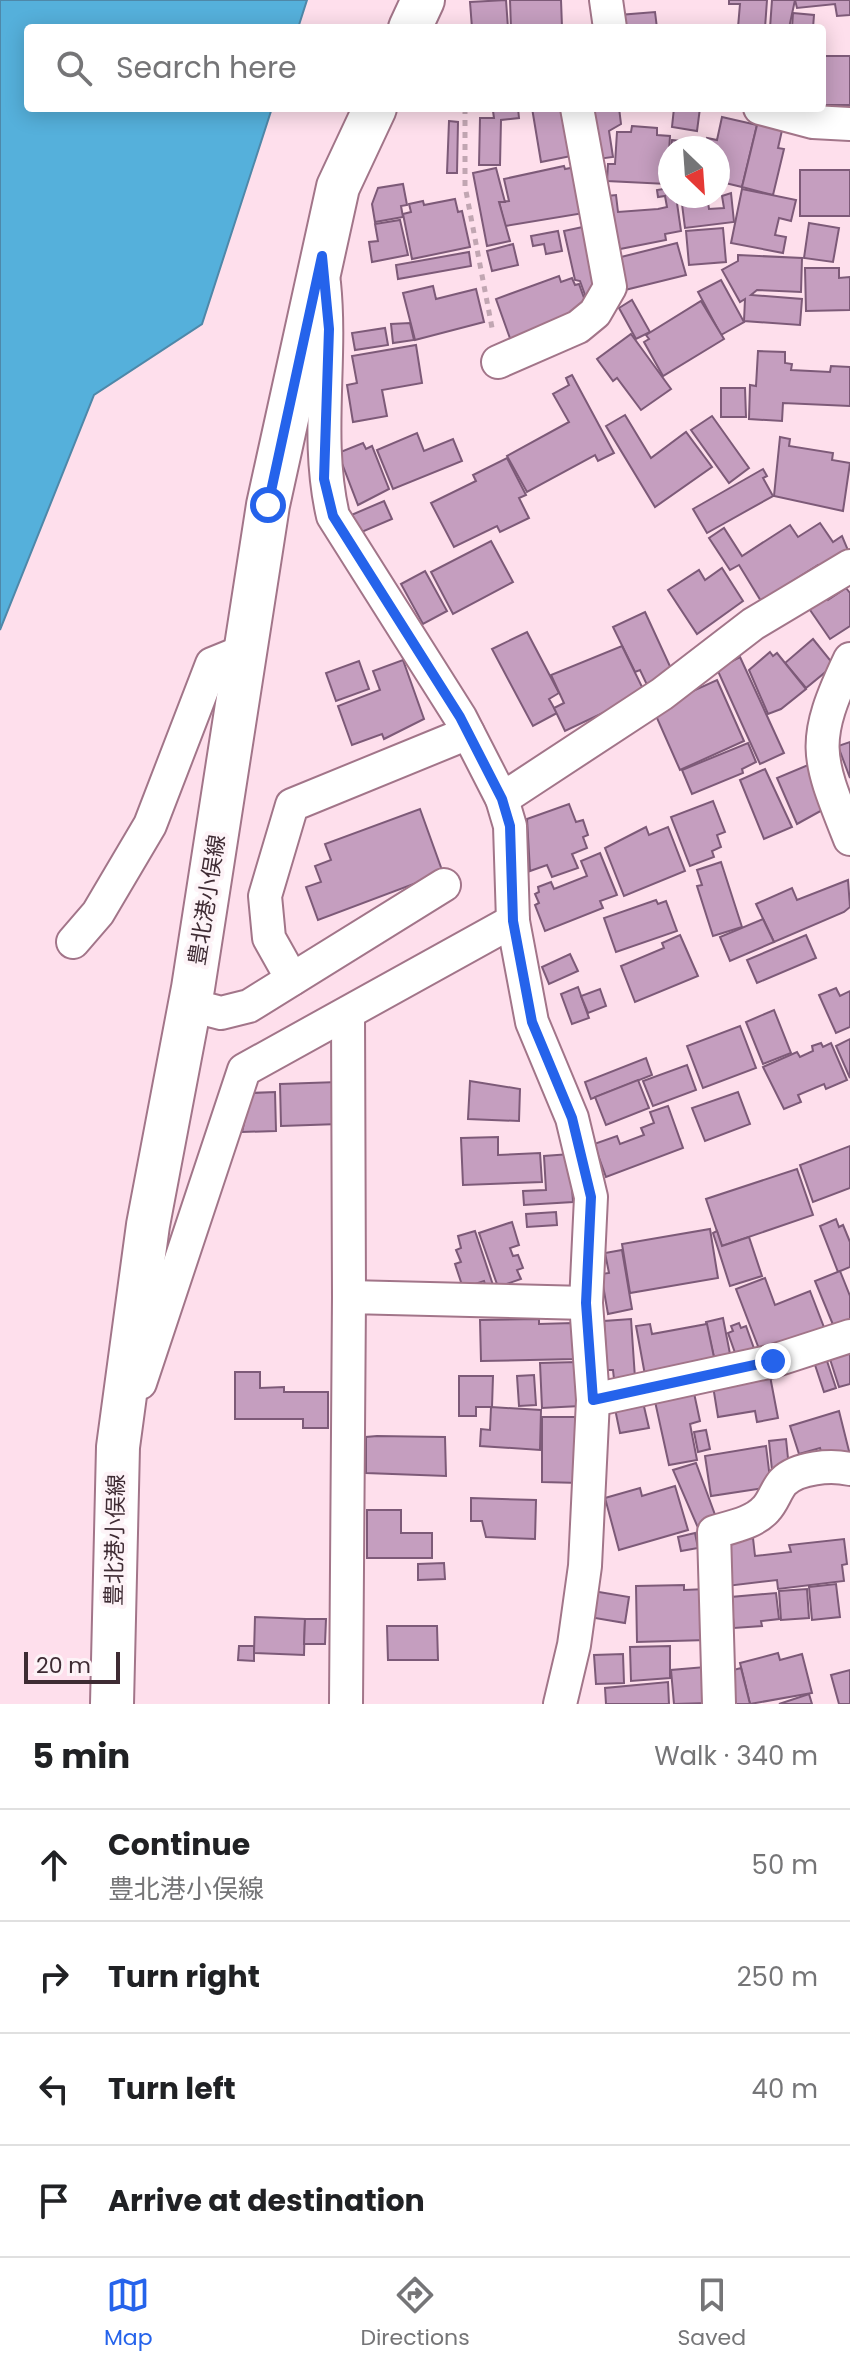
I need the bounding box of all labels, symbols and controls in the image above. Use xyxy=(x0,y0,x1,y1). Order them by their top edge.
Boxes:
search box xyxy=(24,24,826,112)
icon: search xyxy=(52,46,96,90)
text: Search here xyxy=(116,46,297,89)
north arrow xyxy=(658,136,730,208)
route start xyxy=(250,487,286,523)
street label: 豊北港小俣線 xyxy=(181,832,233,968)
route end xyxy=(755,1343,791,1379)
street label: 豊北港小俣線 xyxy=(98,1474,132,1606)
scale bar xyxy=(24,1648,120,1684)
text: 20 m xyxy=(36,1650,91,1681)
text: 5 min xyxy=(32,1732,130,1780)
text: Walk · 340 m xyxy=(654,1738,818,1774)
text: Continue xyxy=(108,1823,250,1866)
icon: ahead xyxy=(32,1843,76,1887)
text: 50 m xyxy=(752,1847,818,1883)
text: 豊北港小俣線 xyxy=(108,1871,264,1907)
icon: right xyxy=(32,1955,76,1999)
text: Turn right xyxy=(108,1955,260,1998)
text: 250 m xyxy=(737,1959,818,1995)
icon: left xyxy=(32,2067,76,2111)
text: Turn left xyxy=(108,2067,236,2110)
text: 40 m xyxy=(752,2071,818,2107)
icon: arrive xyxy=(32,2179,76,2223)
text: Arrive at destination xyxy=(108,2179,425,2222)
tab: Map xyxy=(104,2273,153,2354)
tab: Directions xyxy=(360,2273,470,2354)
tab: Saved xyxy=(677,2273,746,2354)

